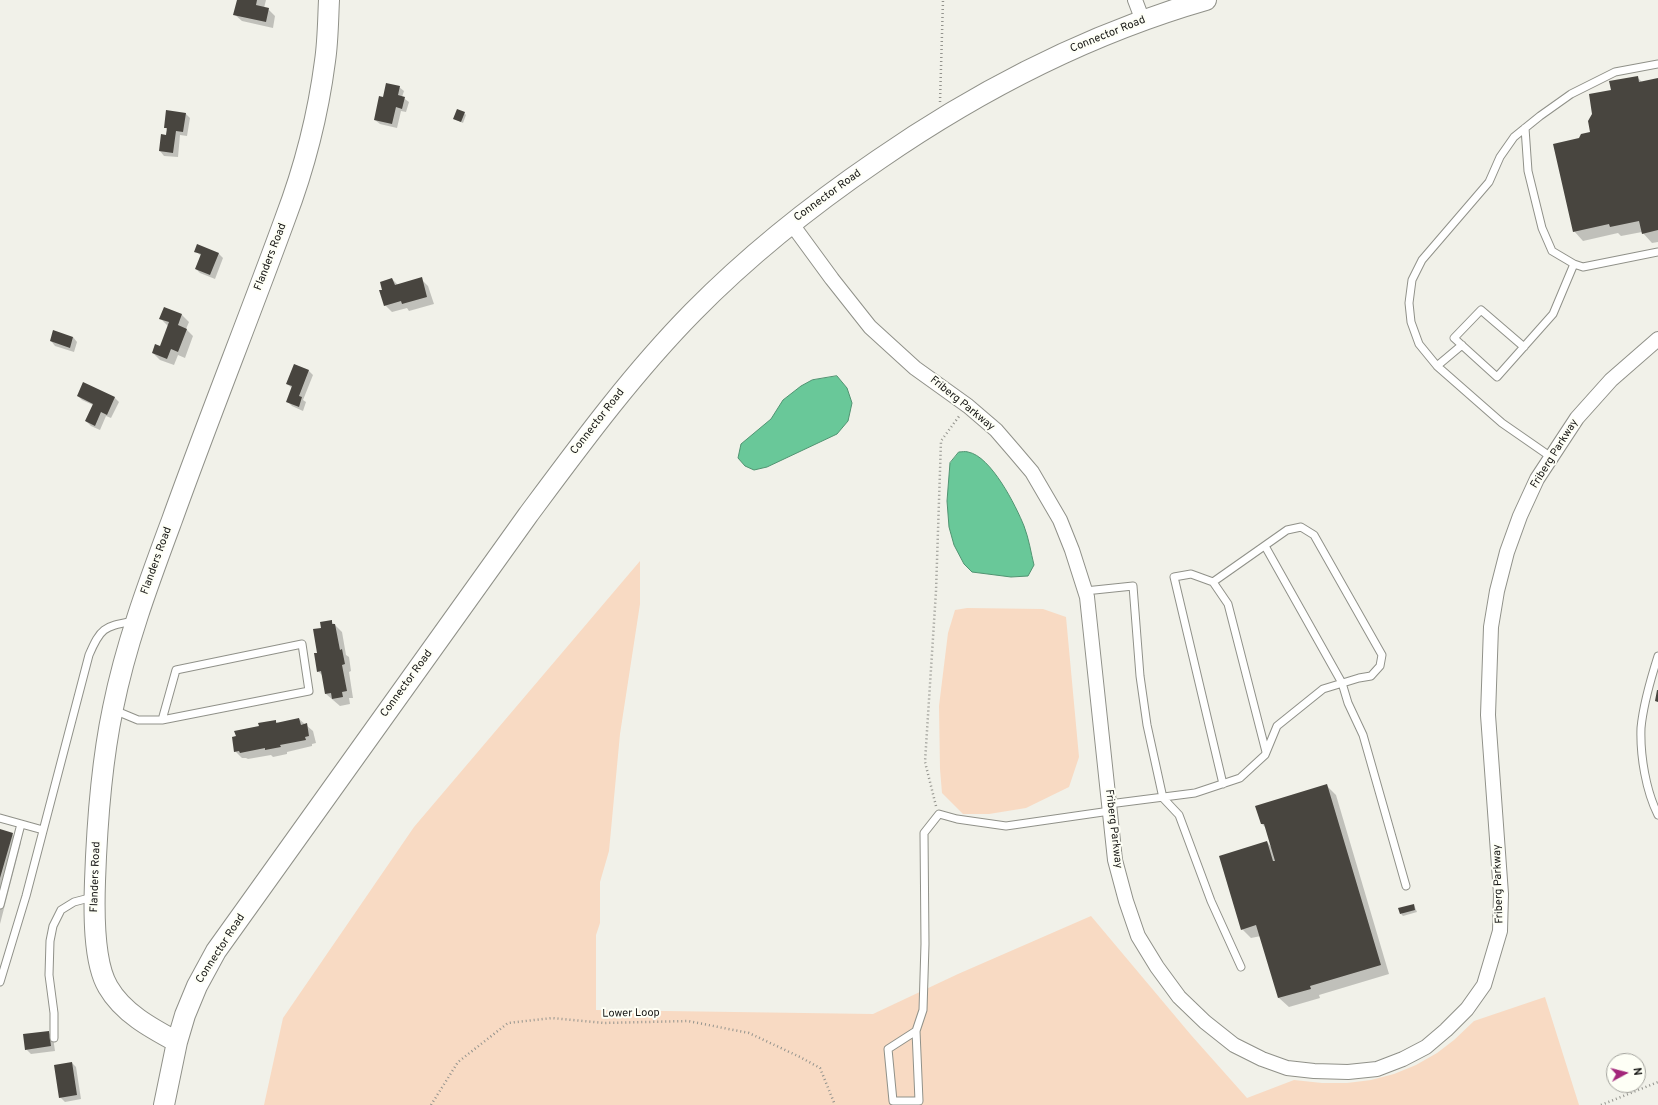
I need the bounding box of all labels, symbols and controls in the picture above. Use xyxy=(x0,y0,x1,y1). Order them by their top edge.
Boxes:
street label: Connector Road xyxy=(1068,14,1148,56)
street label: Connector Road xyxy=(792,167,864,225)
street label: Flanders Road xyxy=(252,222,290,292)
street label: Friberg Parkway xyxy=(927,374,997,434)
street label: Connector Road xyxy=(568,386,628,458)
street label: Friberg Parkway xyxy=(1528,417,1582,491)
street label: Flanders Road xyxy=(139,525,175,597)
street label: Connector Road xyxy=(378,648,436,720)
street label: Friberg Parkway xyxy=(1102,789,1124,869)
street label: Flanders Road xyxy=(88,841,104,913)
street label: Friberg Parkway xyxy=(1491,844,1507,924)
street label: Connector Road xyxy=(194,912,248,986)
street label: Lower Loop xyxy=(602,1007,660,1021)
north arrow xyxy=(1606,1053,1646,1093)
text: N xyxy=(1629,1067,1644,1076)

